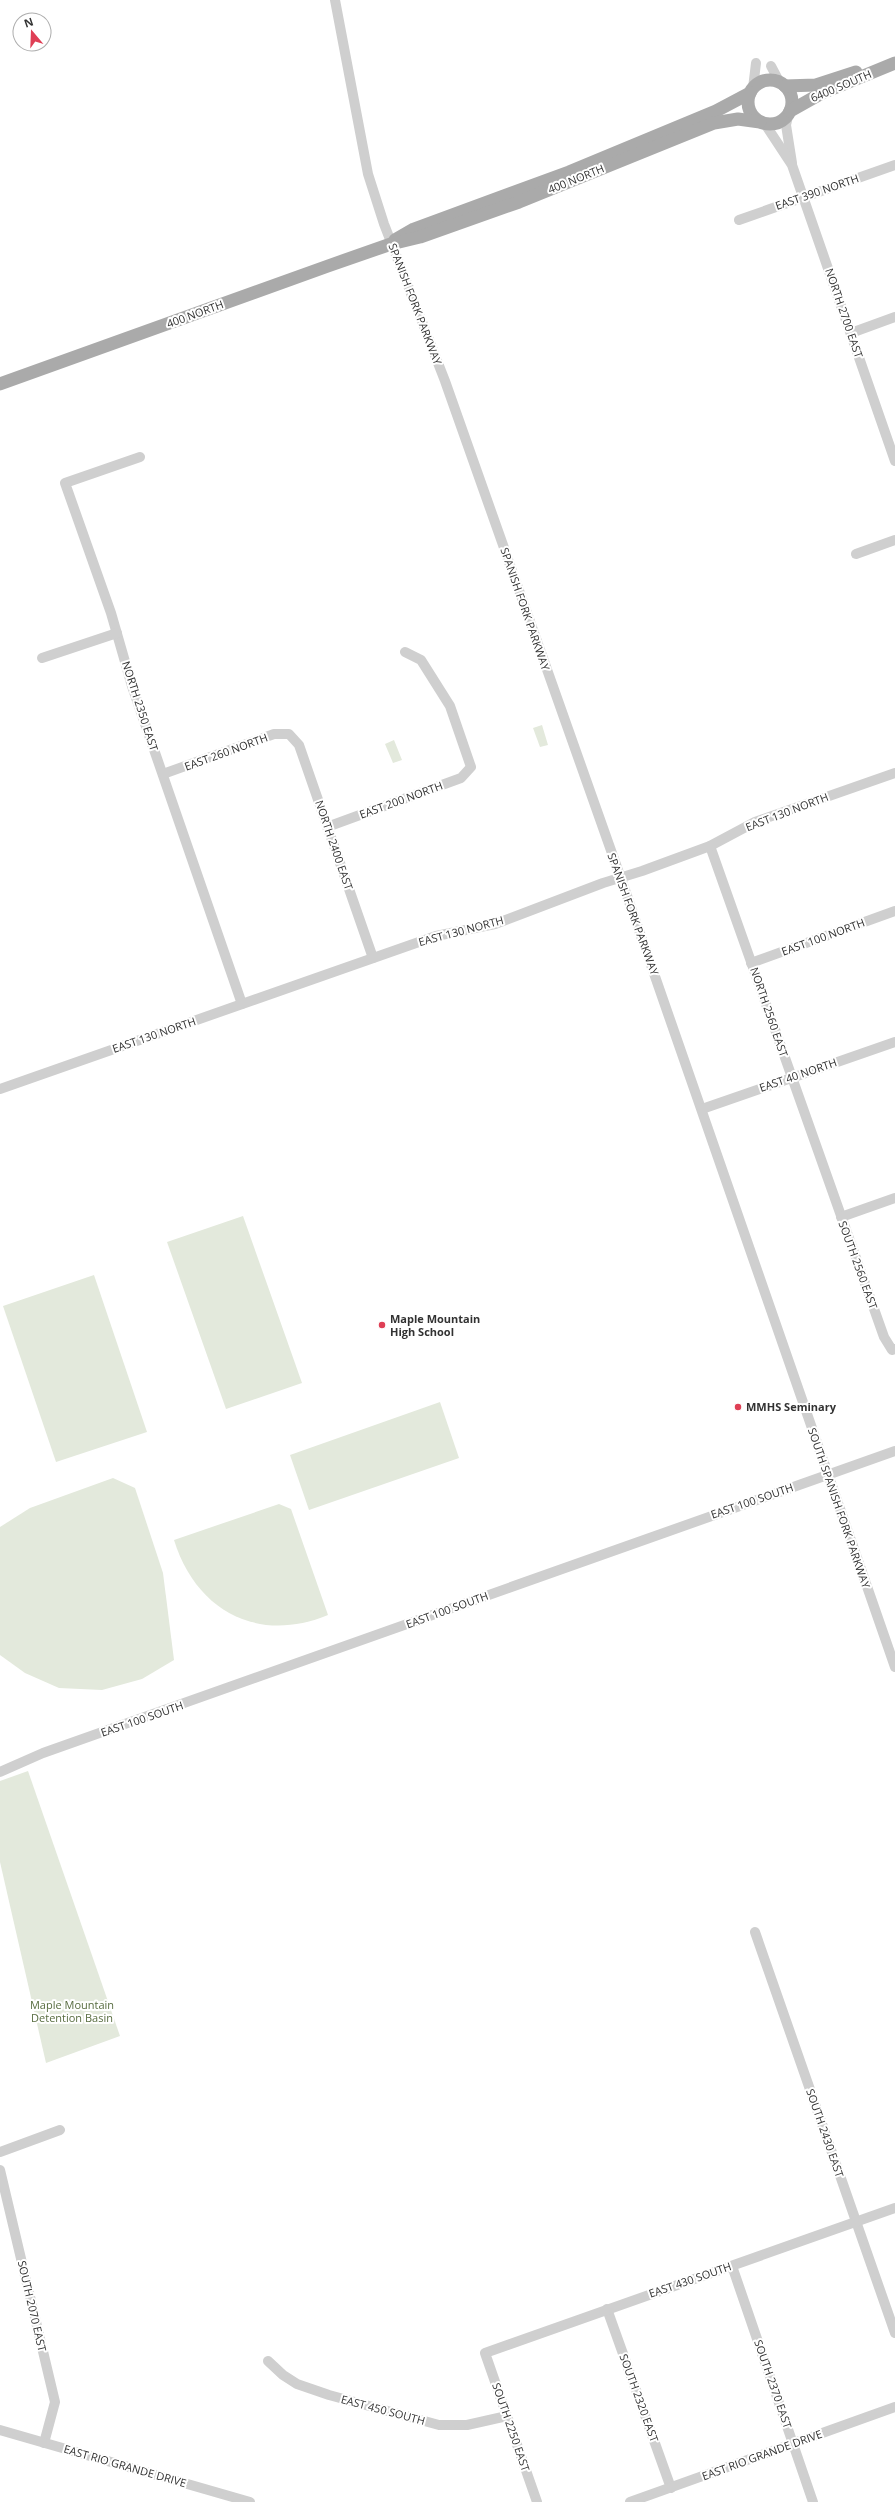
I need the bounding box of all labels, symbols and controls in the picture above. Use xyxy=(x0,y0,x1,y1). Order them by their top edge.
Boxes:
north arrow xyxy=(12,12,52,52)
text: N xyxy=(22,14,35,31)
street label: 6400 SOUTH xyxy=(808,66,874,105)
street label: 400 NORTH xyxy=(545,160,606,197)
street label: EAST 390 NORTH xyxy=(773,170,861,213)
street label: SPANISH FORK PARKWAY xyxy=(385,241,446,367)
street label: NORTH 2700 EAST xyxy=(822,266,867,360)
street label: 400 NORTH xyxy=(164,296,225,331)
street label: SPANISH FORK PARKWAY xyxy=(497,545,554,673)
street label: NORTH 2350 EAST xyxy=(119,659,162,753)
street label: EAST 260 NORTH xyxy=(182,730,270,774)
street label: EAST 200 NORTH xyxy=(357,778,445,822)
street label: EAST 130 NORTH xyxy=(743,789,830,834)
street label: NORTH 2400 EAST xyxy=(312,798,357,892)
street label: SPANISH FORK PARKWAY xyxy=(604,851,663,978)
street label: EAST 130 NORTH xyxy=(417,912,505,949)
street label: EAST 100 NORTH xyxy=(779,915,867,959)
street label: NORTH 2560 EAST xyxy=(747,965,792,1059)
street label: EAST 130 NORTH xyxy=(110,1013,198,1056)
street label: EAST 40 NORTH xyxy=(757,1054,839,1095)
street label: SOUTH 2560 EAST xyxy=(836,1219,881,1311)
place label: Maple Mountain High School xyxy=(390,1311,480,1339)
marker: Maple Mountain High School xyxy=(377,1320,387,1330)
place label: MMHS Seminary xyxy=(746,1399,837,1414)
marker: MMHS Seminary xyxy=(733,1402,743,1412)
street label: SOUTH SPANISH FORK PARKWAY xyxy=(805,1426,874,1591)
street label: EAST 100 SOUTH xyxy=(708,1479,795,1522)
street label: EAST 100 SOUTH xyxy=(404,1588,490,1631)
street label: EAST 100 SOUTH xyxy=(98,1697,185,1740)
park label: Maple Mountain Detention Basin xyxy=(30,1997,114,2025)
street label: SOUTH 2430 EAST xyxy=(803,2087,848,2179)
street label: EAST 430 SOUTH xyxy=(646,2258,733,2301)
street label: SOUTH 2070 EAST xyxy=(15,2259,50,2353)
street label: SOUTH 2370 EAST xyxy=(751,2338,796,2430)
street label: SOUTH 2320 EAST xyxy=(617,2352,662,2444)
street label: SOUTH 2250 EAST xyxy=(489,2381,534,2473)
street label: EAST 450 SOUTH xyxy=(339,2391,427,2428)
street label: EAST RIO GRANDE DRIVE xyxy=(700,2426,824,2483)
street label: EAST RIO GRANDE DRIVE xyxy=(62,2441,188,2490)

